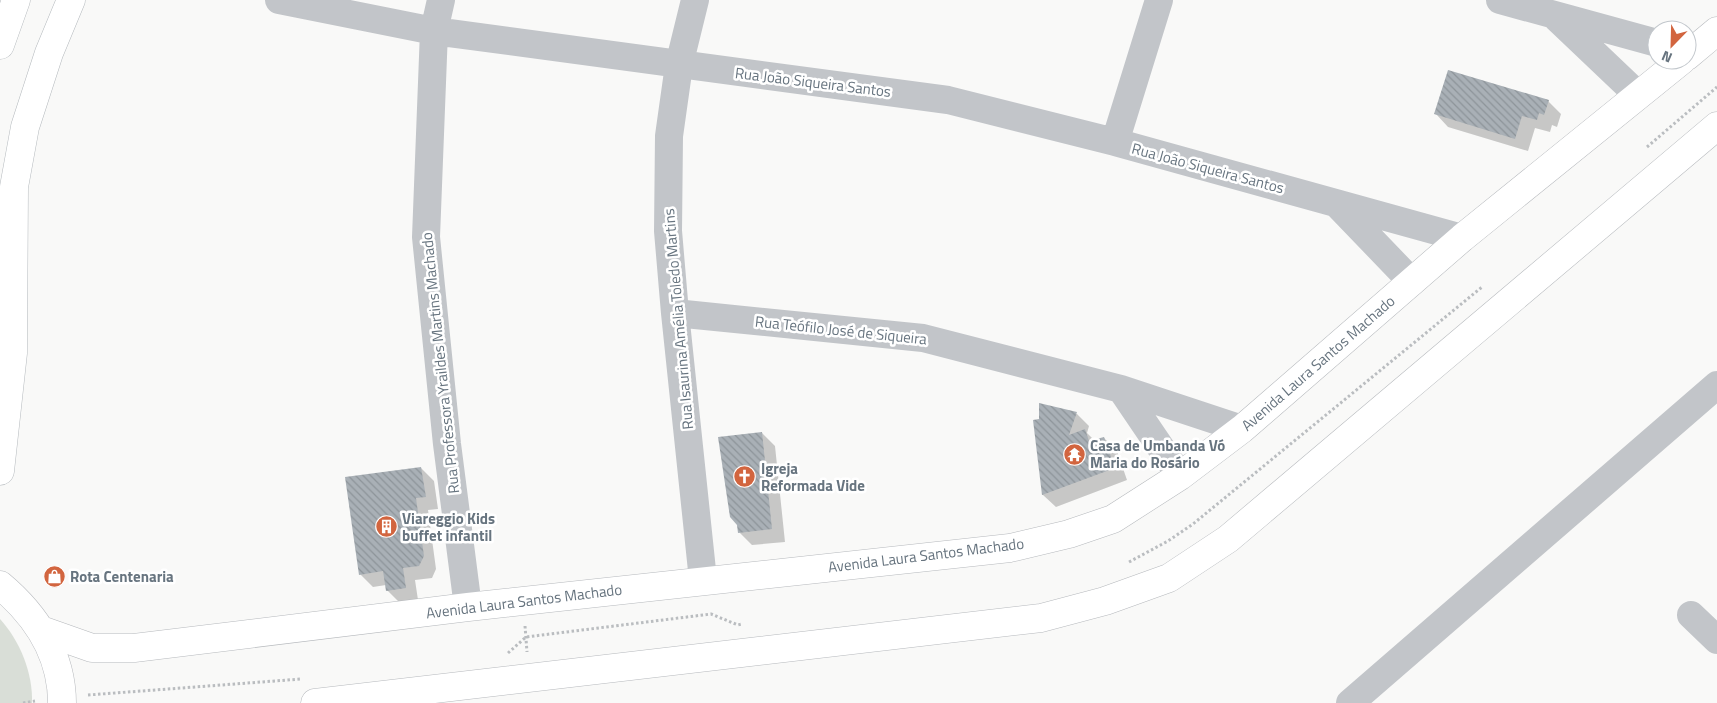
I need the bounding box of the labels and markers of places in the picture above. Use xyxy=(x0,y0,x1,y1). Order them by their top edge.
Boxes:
place label: Casa de Umbanda Vó Maria do Rosário xyxy=(1090,434,1225,474)
temple icon: Casa de Umbanda Vó Maria do Rosário xyxy=(1062,442,1086,466)
place label: Igreja Reformada Vide xyxy=(761,457,865,497)
church icon: Igreja Reformada Vide xyxy=(733,465,757,489)
place label: Viareggio Kids buffet infantil xyxy=(402,507,495,547)
building icon: Viareggio Kids buffet infantil xyxy=(374,515,398,539)
shop icon: Rota Centenaria xyxy=(42,564,66,588)
place label: Rota Centenaria xyxy=(70,565,174,588)

